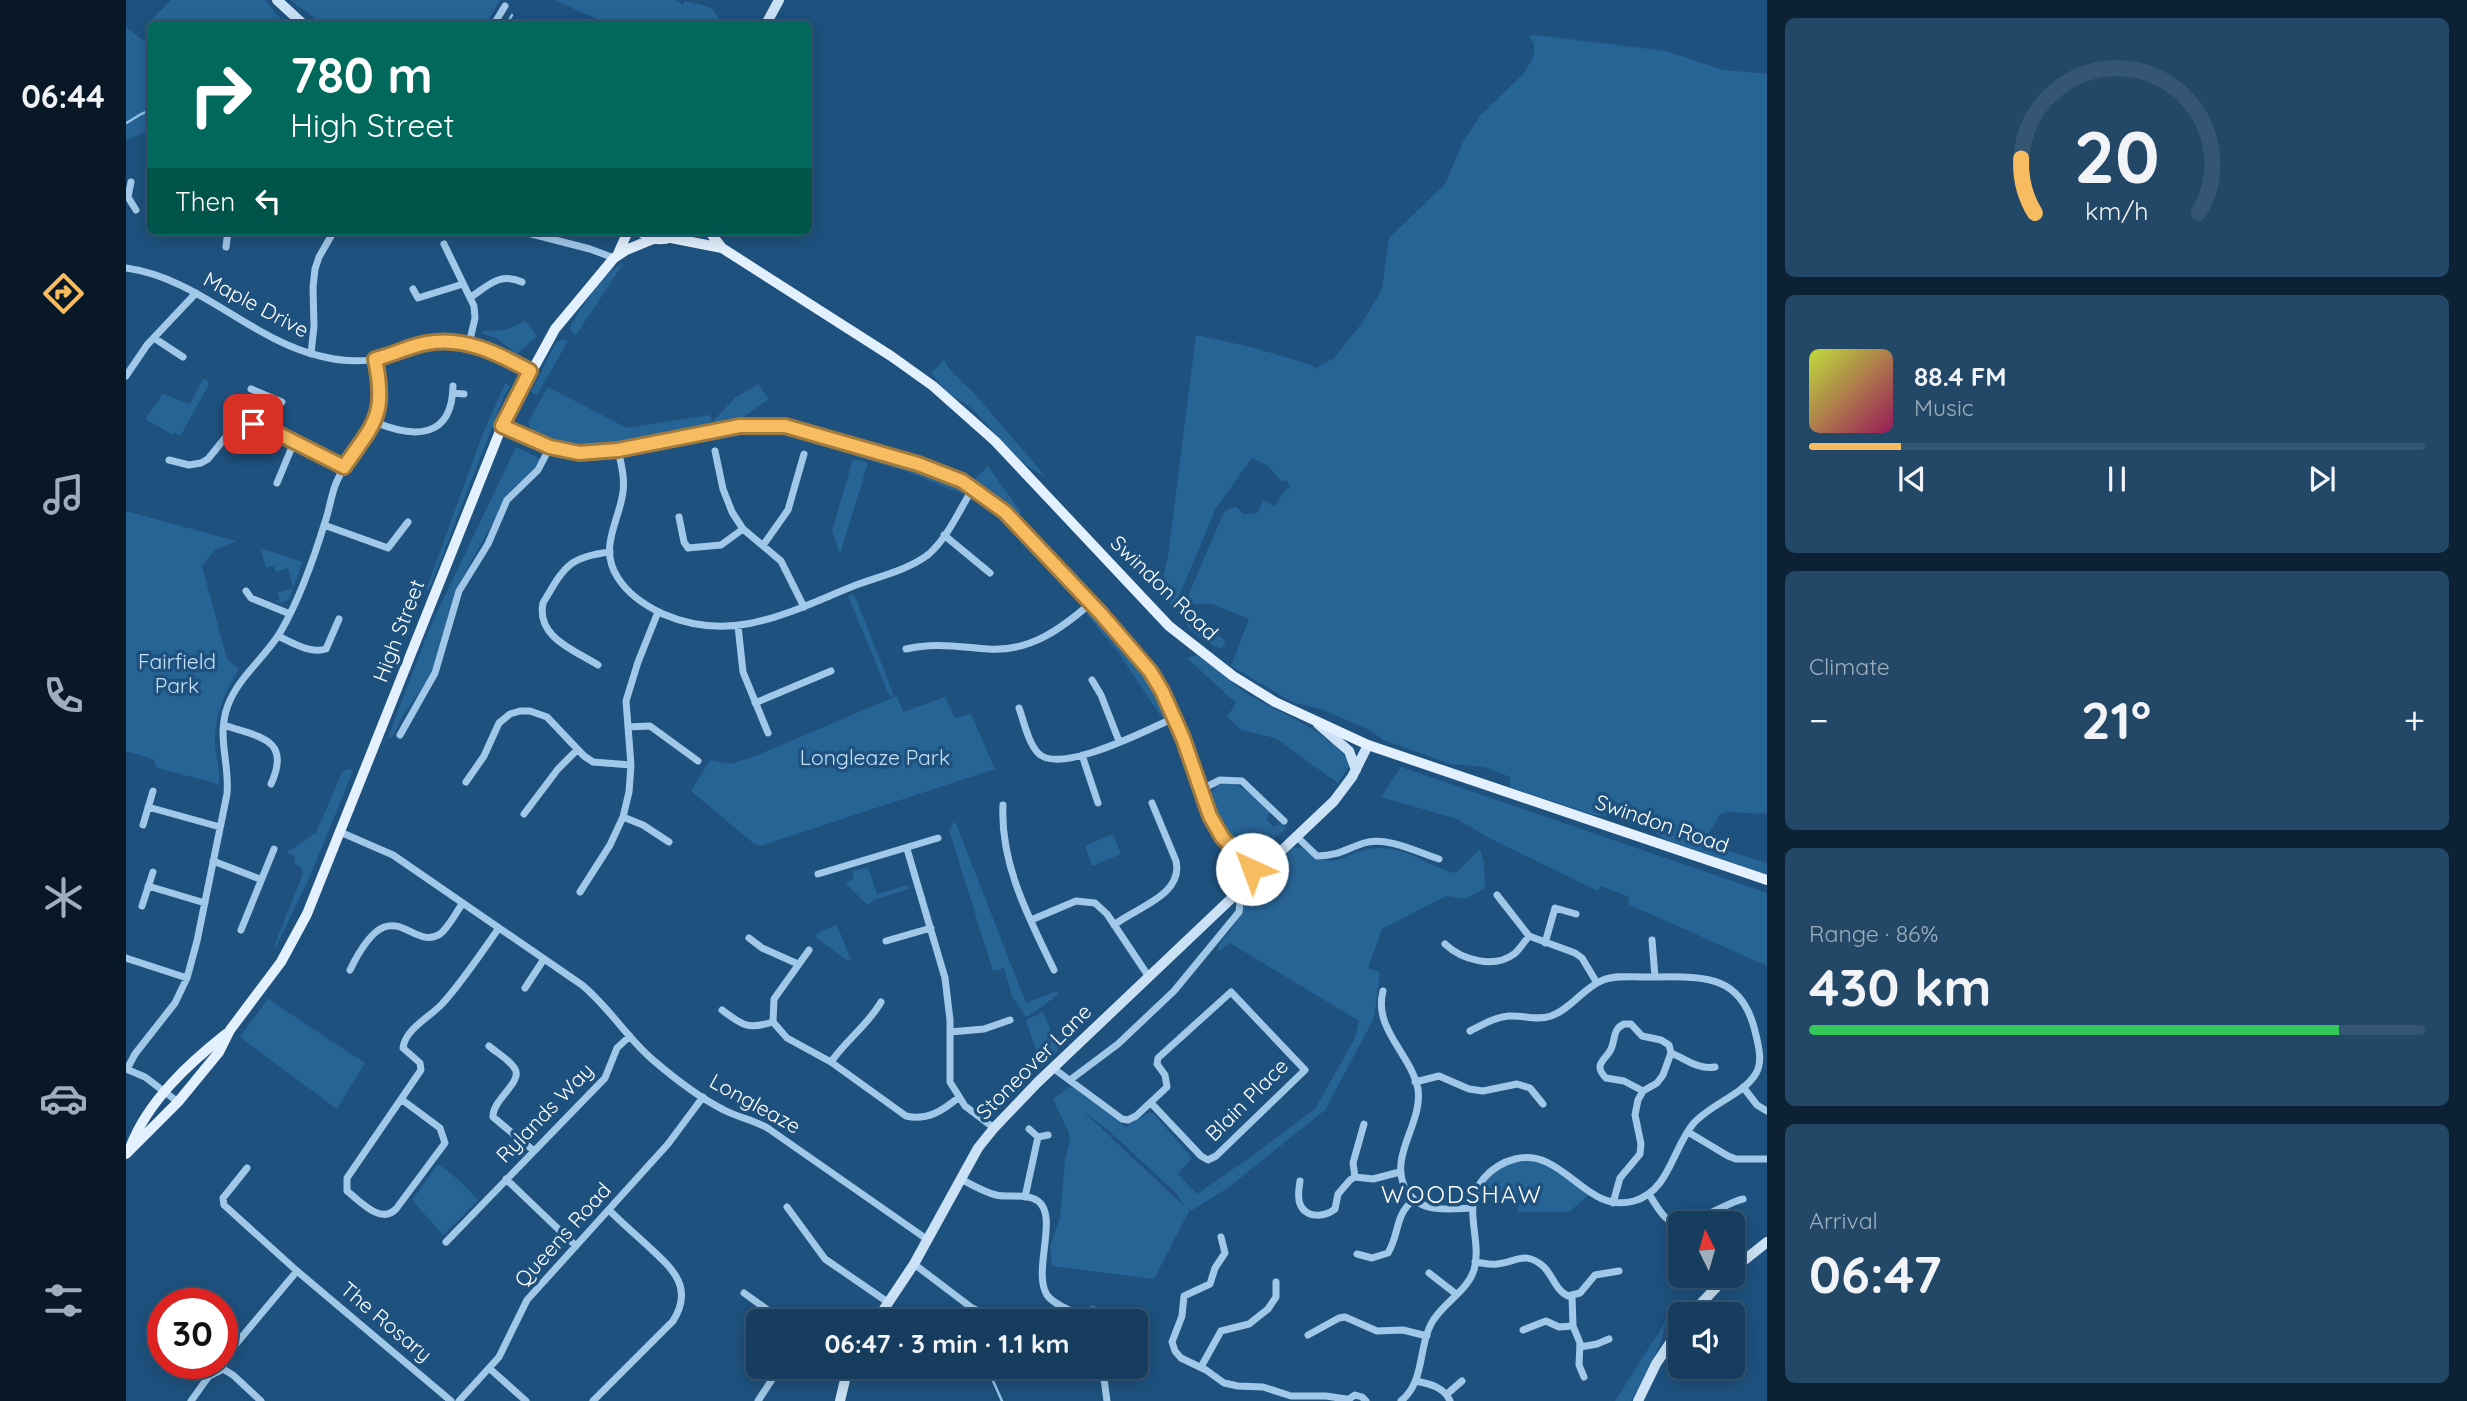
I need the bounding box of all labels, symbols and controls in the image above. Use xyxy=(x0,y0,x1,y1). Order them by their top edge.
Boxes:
text: 780 m xyxy=(290,44,433,105)
icon: right xyxy=(175,49,266,140)
text: 06:44 xyxy=(21,76,105,116)
text: High Street xyxy=(290,105,454,145)
text: 20 xyxy=(2074,111,2160,202)
icon: left xyxy=(249,182,287,220)
text: Then xyxy=(175,185,235,218)
text: km/h xyxy=(2085,195,2149,226)
street label: Maple Drive xyxy=(199,266,314,343)
icon: directions xyxy=(39,269,88,318)
text: 88.4 FM xyxy=(1914,360,2007,393)
text: Music xyxy=(1914,393,1974,422)
pin xyxy=(223,394,283,454)
icon: arrive xyxy=(234,405,272,443)
icon: previous xyxy=(1893,460,1931,498)
icon: pause xyxy=(2098,460,2136,498)
icon: next xyxy=(2303,460,2341,498)
icon: music xyxy=(39,470,88,519)
street label: Swindon Road xyxy=(1105,529,1224,645)
street label: High Street xyxy=(367,576,430,686)
park label: Fairfield Park xyxy=(138,648,216,698)
text: Climate xyxy=(1809,652,1890,681)
icon: phone xyxy=(39,671,88,720)
text: 21° xyxy=(2081,687,2151,752)
text: − xyxy=(1809,696,1829,744)
text: + xyxy=(2404,696,2425,744)
park label: Longleaze Park xyxy=(800,744,950,770)
street label: Swindon Road xyxy=(1592,788,1733,858)
position arrow xyxy=(1215,832,1289,906)
icon: climate xyxy=(39,873,88,922)
text: Range · 86% xyxy=(1809,919,1938,948)
text: 430 km xyxy=(1809,954,1992,1019)
street label: Stoneover Lane xyxy=(970,998,1096,1124)
street label: Blain Place xyxy=(1200,1053,1293,1146)
street label: Rylands Way xyxy=(490,1057,598,1168)
street label: Longleaze xyxy=(705,1067,806,1139)
icon: car xyxy=(39,1074,88,1123)
street label: Queens Road xyxy=(509,1177,616,1292)
district label: WOODSHAW xyxy=(1381,1179,1543,1209)
text: Arrival xyxy=(1809,1206,1878,1235)
north arrow xyxy=(1668,1211,1745,1288)
map controls xyxy=(1668,1211,1745,1379)
text: 06:47 xyxy=(1809,1241,1941,1306)
street label: The Rosary xyxy=(336,1275,438,1367)
icon: filters xyxy=(39,1276,88,1325)
speed limit sign: 30 xyxy=(147,1288,238,1379)
button: sound xyxy=(1668,1302,1745,1379)
text: 06:47 · 3 min · 1.1 km xyxy=(824,1327,1070,1360)

